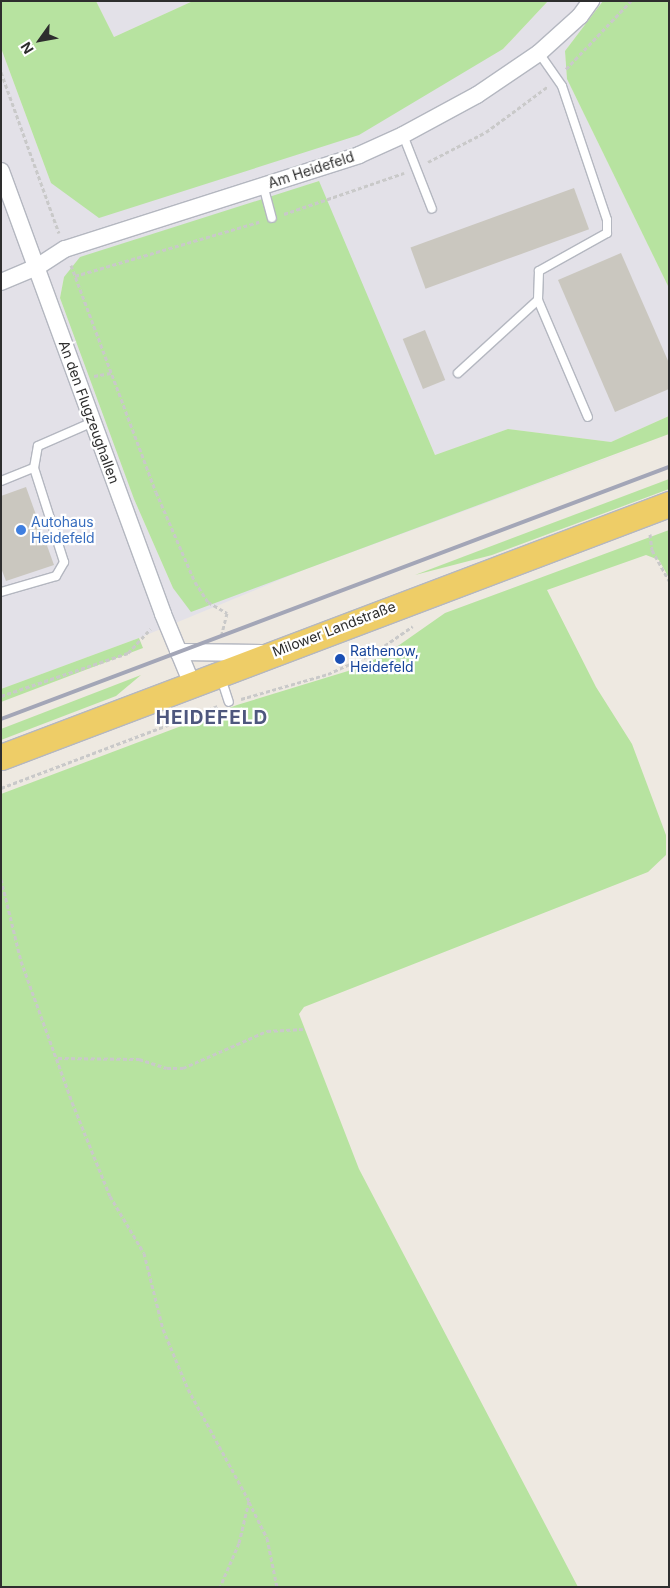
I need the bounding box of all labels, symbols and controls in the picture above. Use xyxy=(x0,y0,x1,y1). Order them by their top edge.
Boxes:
north arrow xyxy=(15,15,65,65)
text: N xyxy=(17,39,37,57)
street label: Am Heidefeld xyxy=(266,148,356,192)
street label: An den Flugzeughallen xyxy=(55,338,123,486)
place label: Autohaus Heidefeld xyxy=(31,514,95,546)
marker: Autohaus Heidefeld xyxy=(15,524,27,536)
street label: Milower Landstraße xyxy=(270,598,398,660)
place label: Rathenow, Heidefeld xyxy=(350,643,419,676)
marker: Rathenow, Heidefeld xyxy=(334,653,346,665)
district label: HEIDEFELD xyxy=(155,707,269,729)

